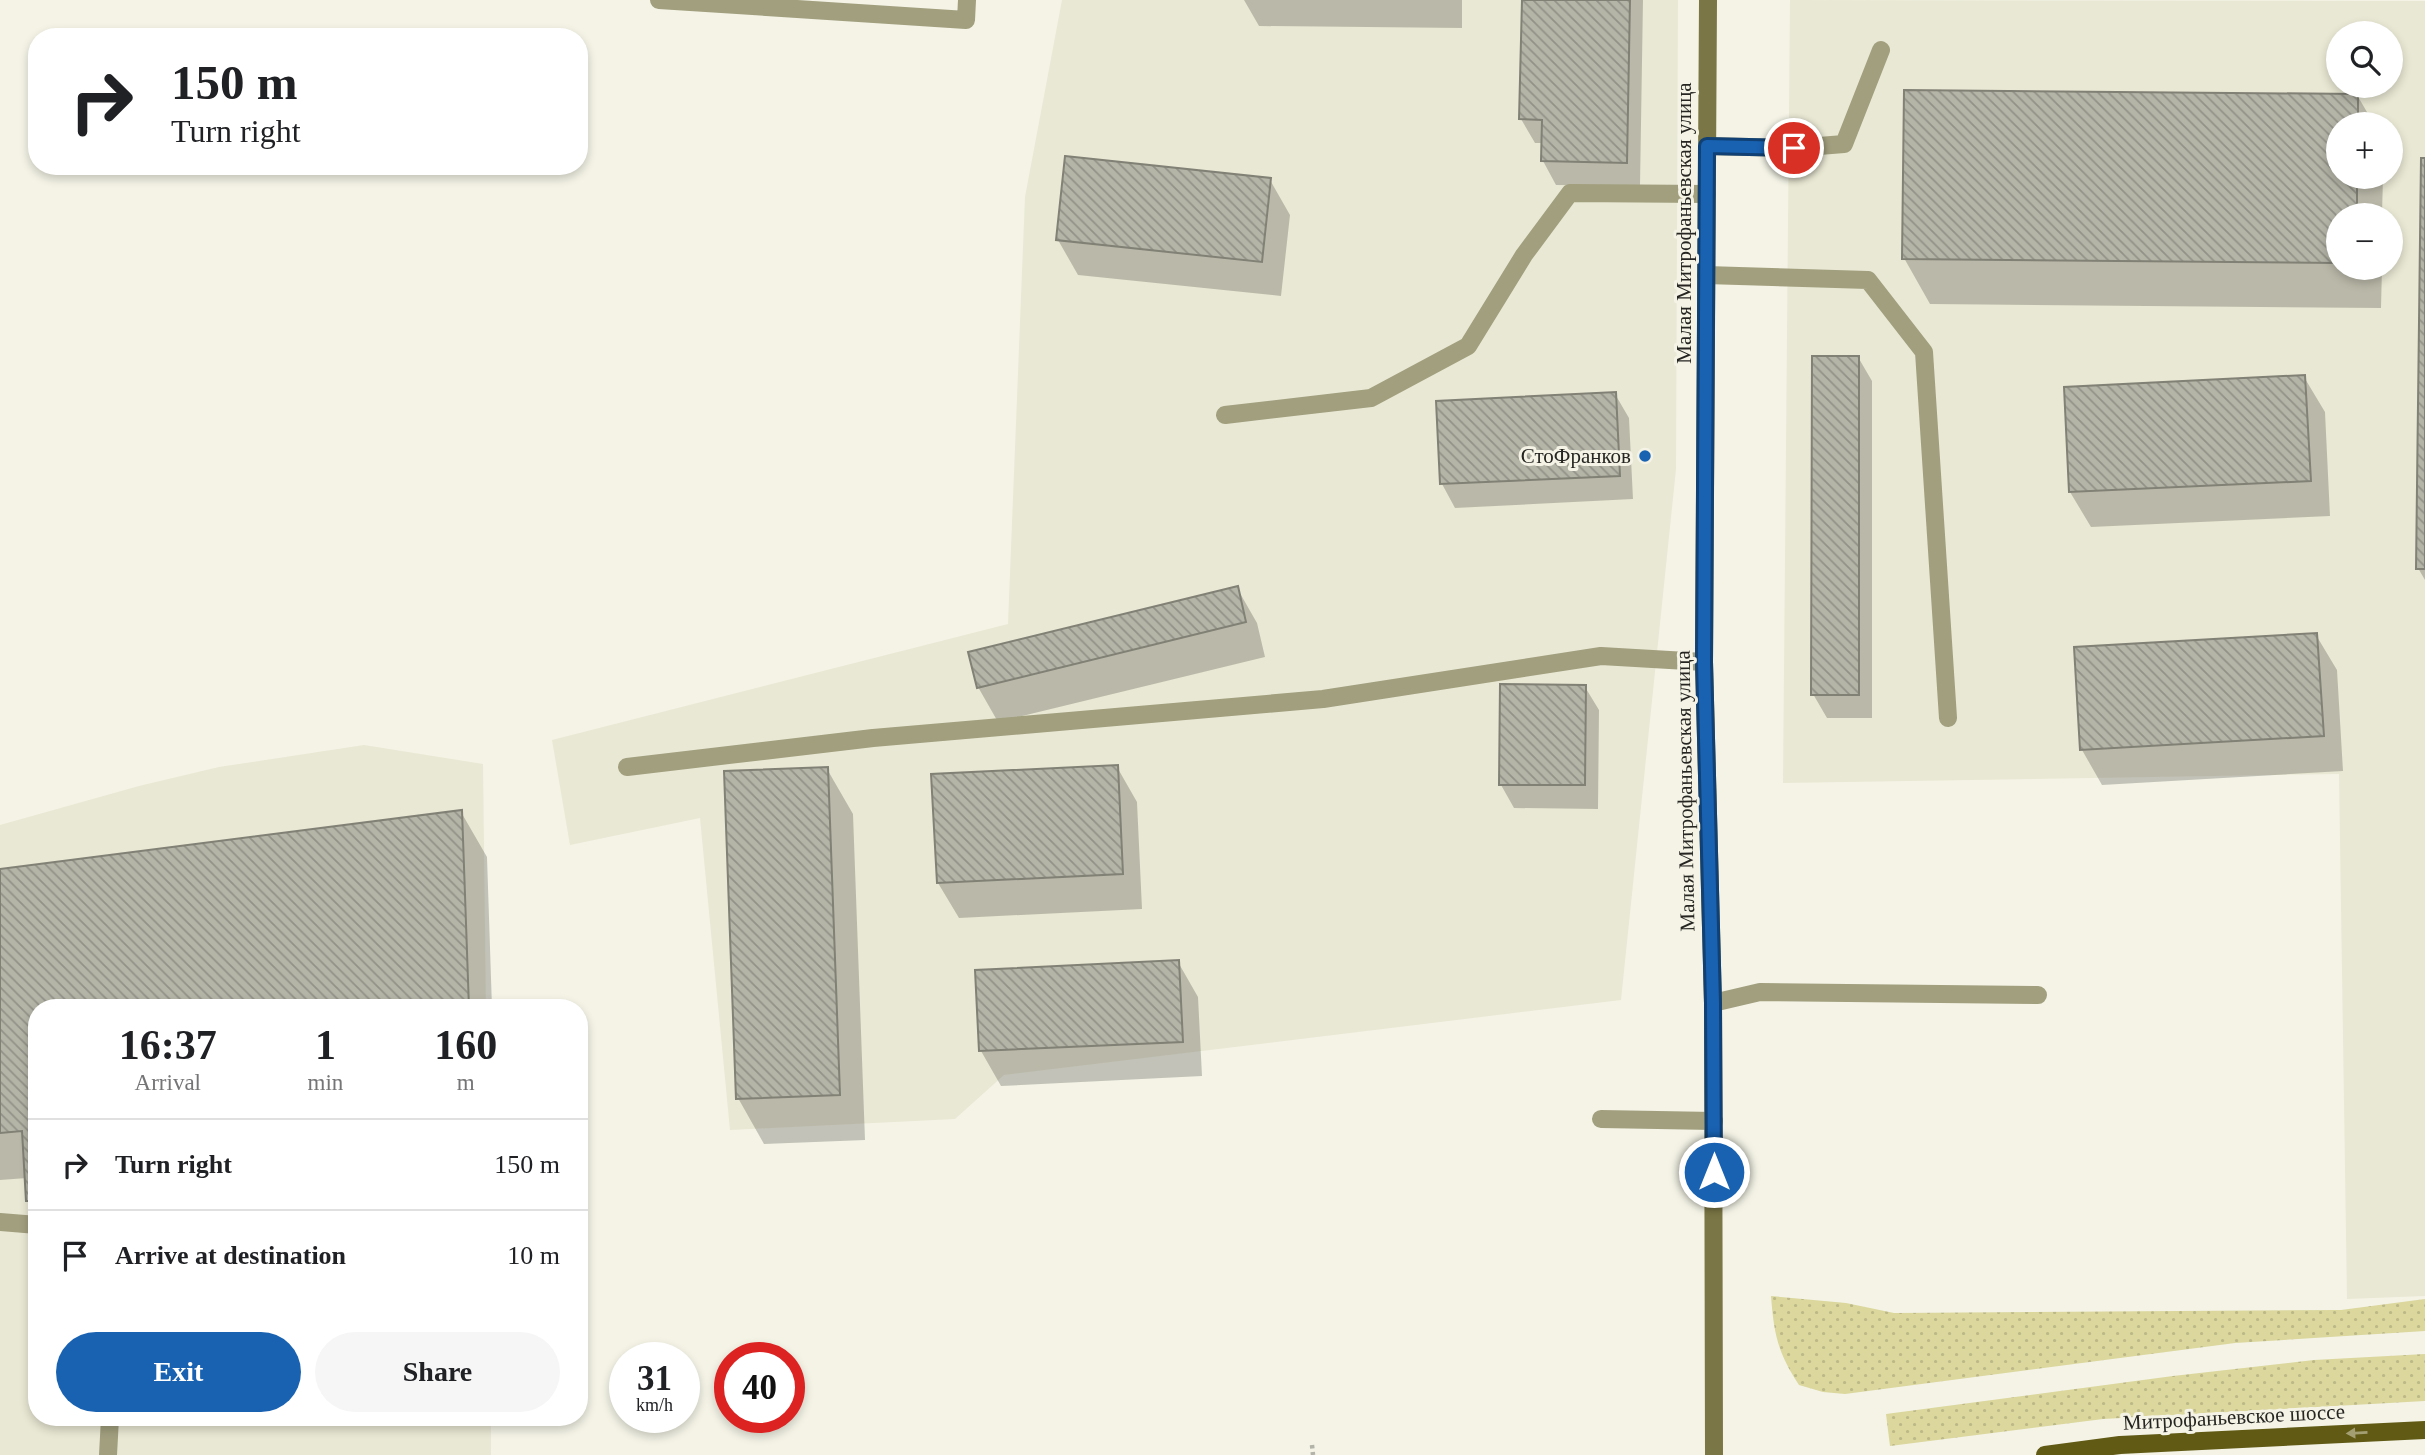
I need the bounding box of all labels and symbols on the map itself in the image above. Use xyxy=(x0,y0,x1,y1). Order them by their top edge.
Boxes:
street label: Малая Митрофаньевская улица xyxy=(1672,82,1696,364)
pin xyxy=(1764,118,1824,178)
place label: СтоФранков xyxy=(1521,444,1631,468)
marker: СтоФранков xyxy=(1637,448,1653,464)
street label: Малая Митрофаньевская улица xyxy=(1671,649,1699,932)
position arrow xyxy=(1677,1135,1751,1209)
speed limit sign: 40 xyxy=(714,1342,805,1433)
street label: Митрофаньевское шоссе xyxy=(2122,1399,2346,1435)
one-way arrow xyxy=(2346,1428,2368,1439)

